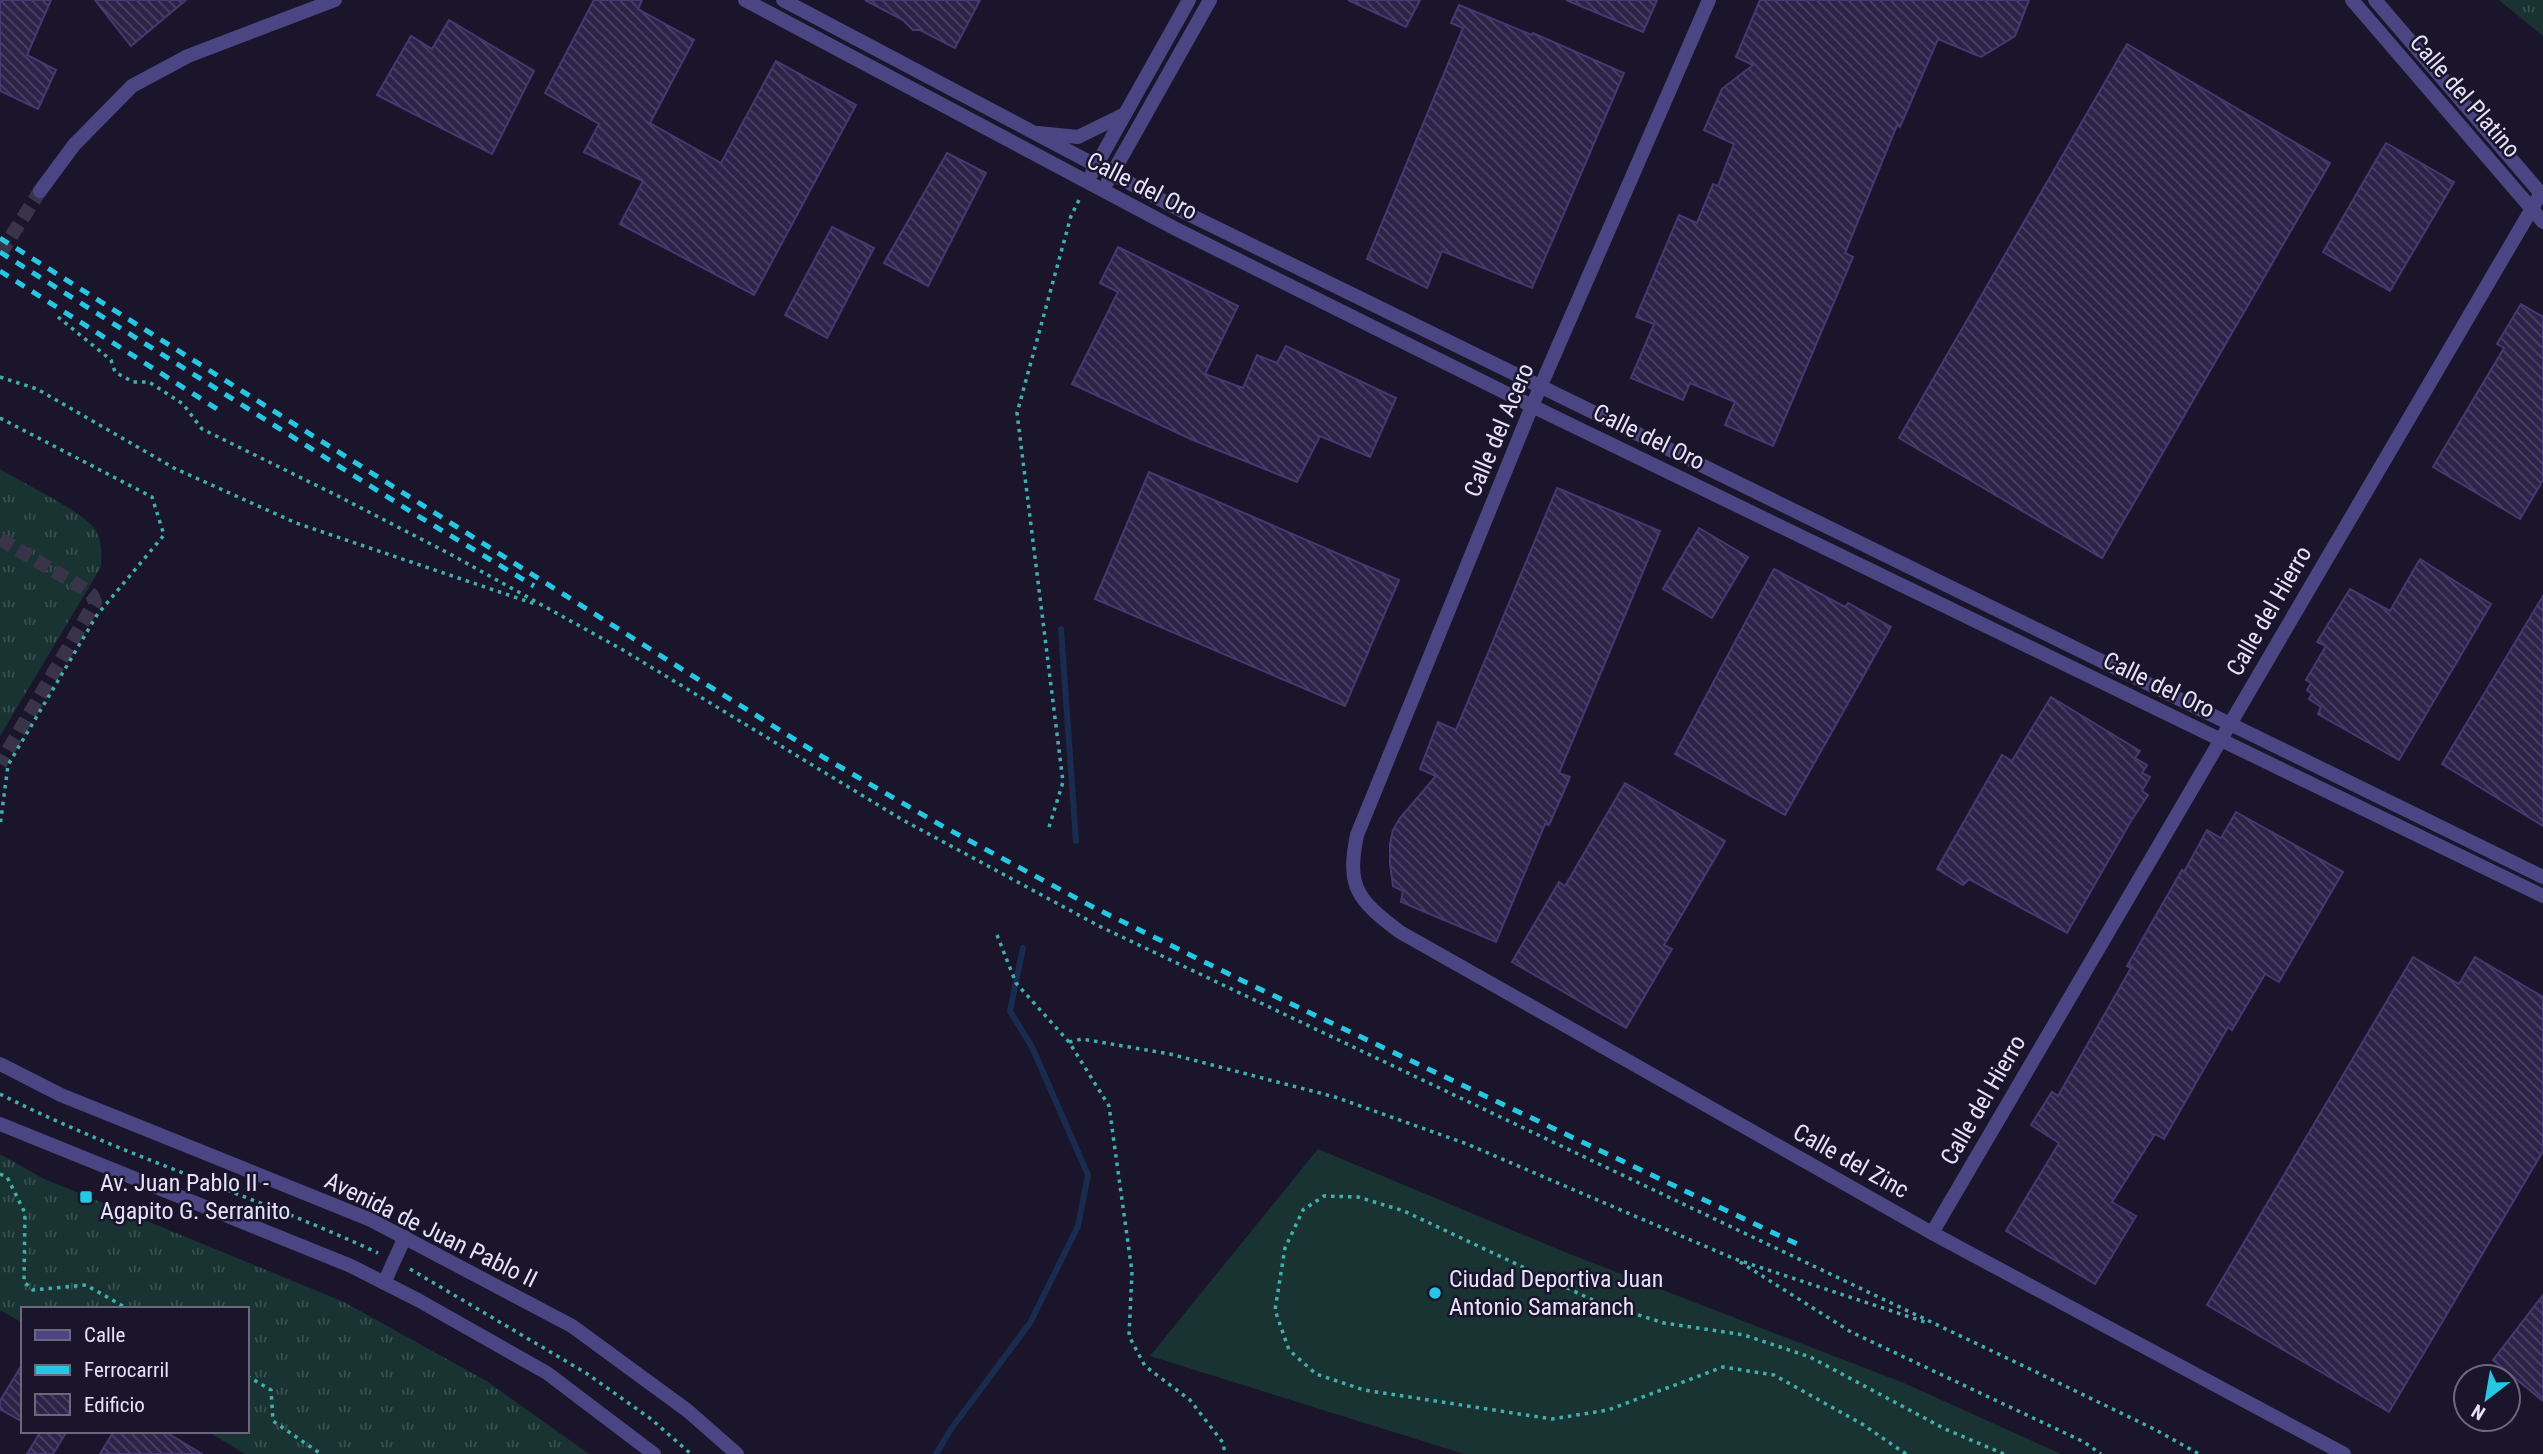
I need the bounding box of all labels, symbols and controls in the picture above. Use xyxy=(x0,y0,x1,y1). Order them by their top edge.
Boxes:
street label: Calle del Platino xyxy=(2404,29,2526,163)
street label: Calle del Oro xyxy=(1082,146,1202,226)
street label: Calle del Acero xyxy=(1458,359,1540,501)
street label: Calle del Oro xyxy=(1589,398,1709,476)
street label: Calle del Hierro xyxy=(2221,541,2317,681)
street label: Calle del Oro xyxy=(2099,646,2219,724)
street label: Calle del Hierro xyxy=(1935,1030,2031,1170)
street label: Calle del Zinc xyxy=(1788,1118,1914,1204)
street label: Avenida de Juan Pablo II xyxy=(320,1166,542,1294)
place label: Av. Juan Pablo II - Agapito G. Serranito xyxy=(100,1169,290,1225)
marker: Av. Juan Pablo II - Agapito G. Serranito xyxy=(78,1189,94,1205)
place label: Ciudad Deportiva Juan Antonio Samaranch xyxy=(1449,1265,1663,1321)
marker: Ciudad Deportiva Juan Antonio Samaranch xyxy=(1427,1285,1443,1301)
legend xyxy=(21,1307,248,1433)
text: Calle xyxy=(84,1323,126,1347)
text: Ferrocarril xyxy=(84,1358,169,1382)
north arrow xyxy=(2452,1363,2522,1433)
text: Edificio xyxy=(84,1393,145,1417)
text: N xyxy=(2468,1399,2489,1425)

